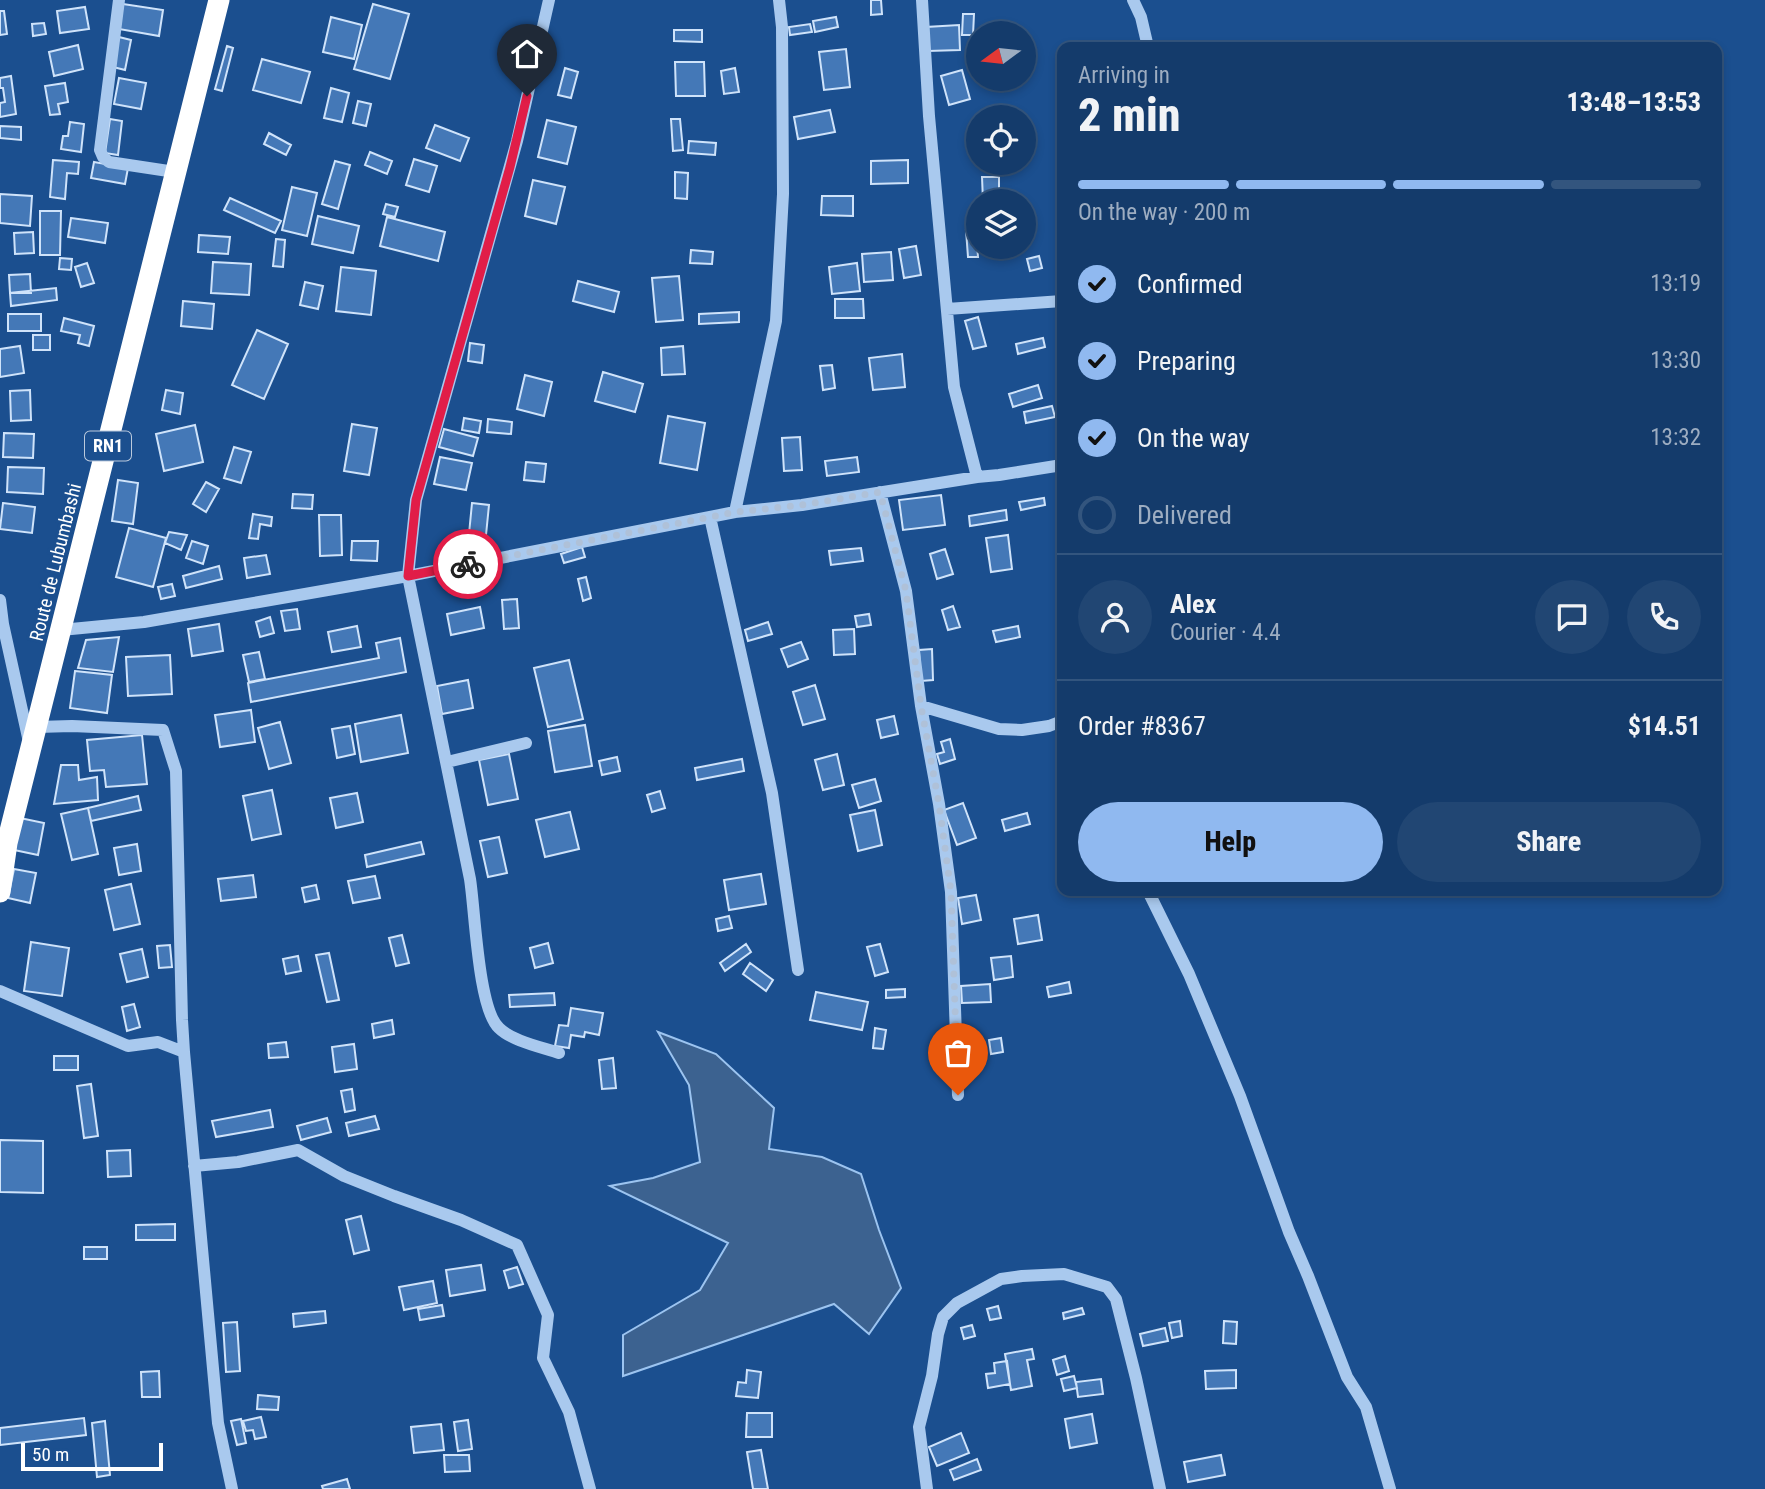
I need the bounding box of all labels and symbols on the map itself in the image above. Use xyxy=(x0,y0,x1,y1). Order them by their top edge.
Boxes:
north arrow xyxy=(966,21,1036,91)
pin xyxy=(497,24,557,96)
road number: RN1 xyxy=(85,432,131,461)
street label: Route de Lubumbashi xyxy=(25,481,86,643)
courier xyxy=(433,529,503,599)
pin xyxy=(928,1023,988,1095)
scale bar xyxy=(21,1440,163,1472)

